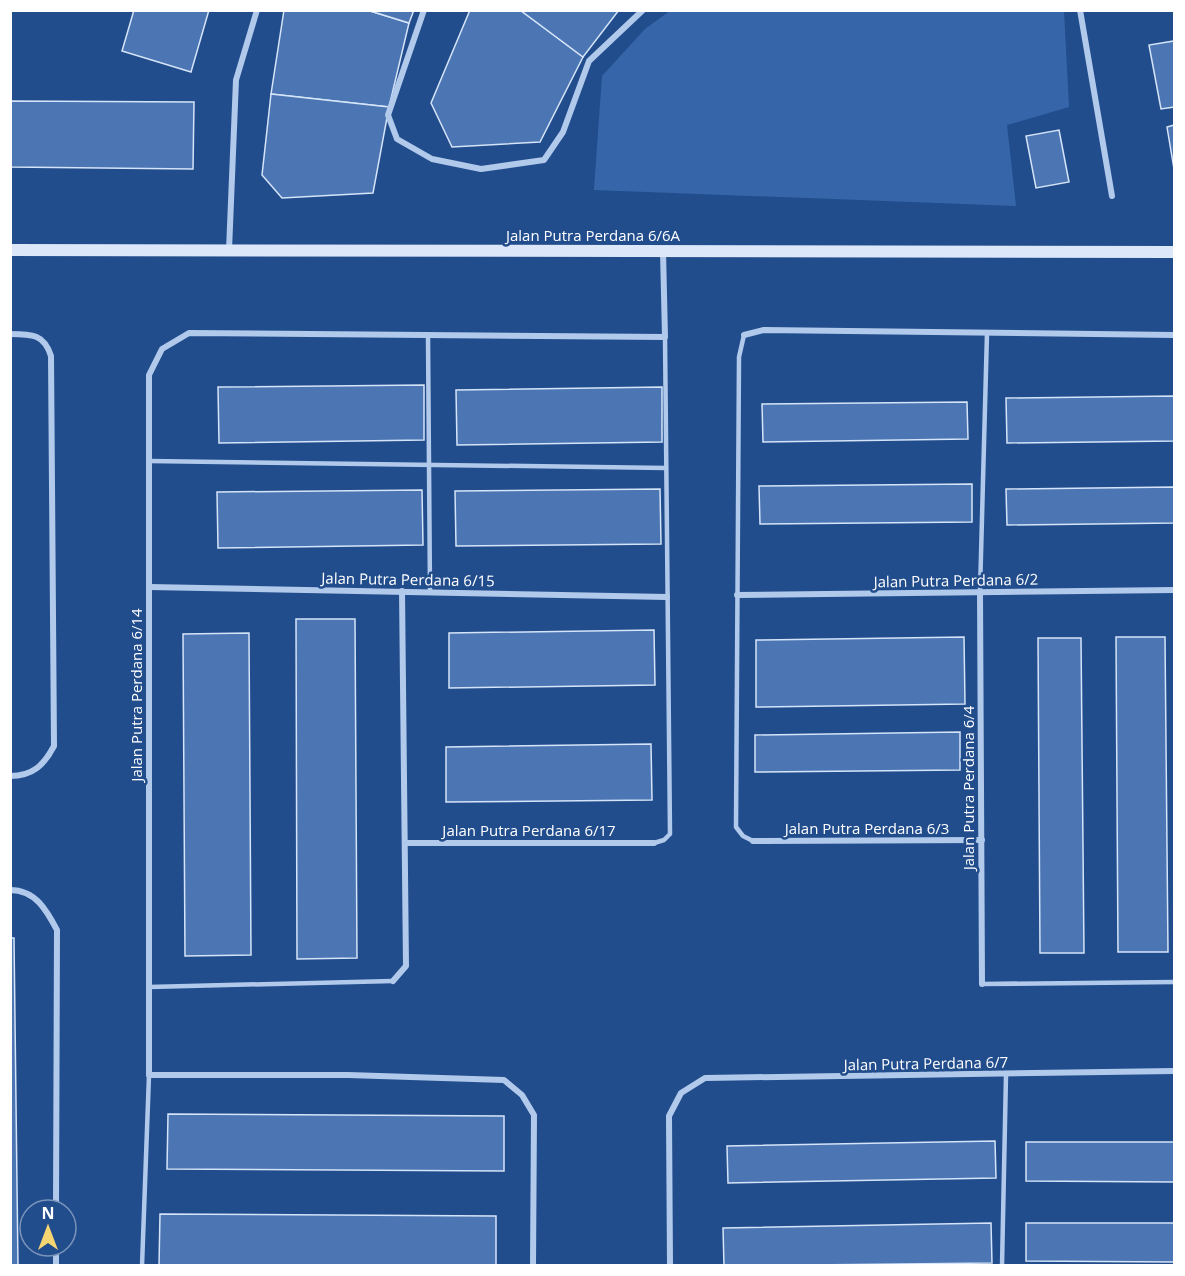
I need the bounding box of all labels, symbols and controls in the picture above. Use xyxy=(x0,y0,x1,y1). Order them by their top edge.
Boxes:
street label: Jalan Putra Perdana 6/6A xyxy=(504,225,681,245)
street label: Jalan Putra Perdana 6/15 xyxy=(319,567,495,591)
street label: Jalan Putra Perdana 6/2 xyxy=(871,569,1038,591)
street label: Jalan Putra Perdana 6/14 xyxy=(126,608,146,784)
street label: Jalan Putra Perdana 6/4 xyxy=(958,705,978,872)
street label: Jalan Putra Perdana 6/3 xyxy=(783,818,949,838)
street label: Jalan Putra Perdana 6/17 xyxy=(440,820,616,840)
street label: Jalan Putra Perdana 6/7 xyxy=(841,1052,1008,1074)
north arrow xyxy=(18,1198,78,1258)
text: N xyxy=(41,1202,55,1224)

